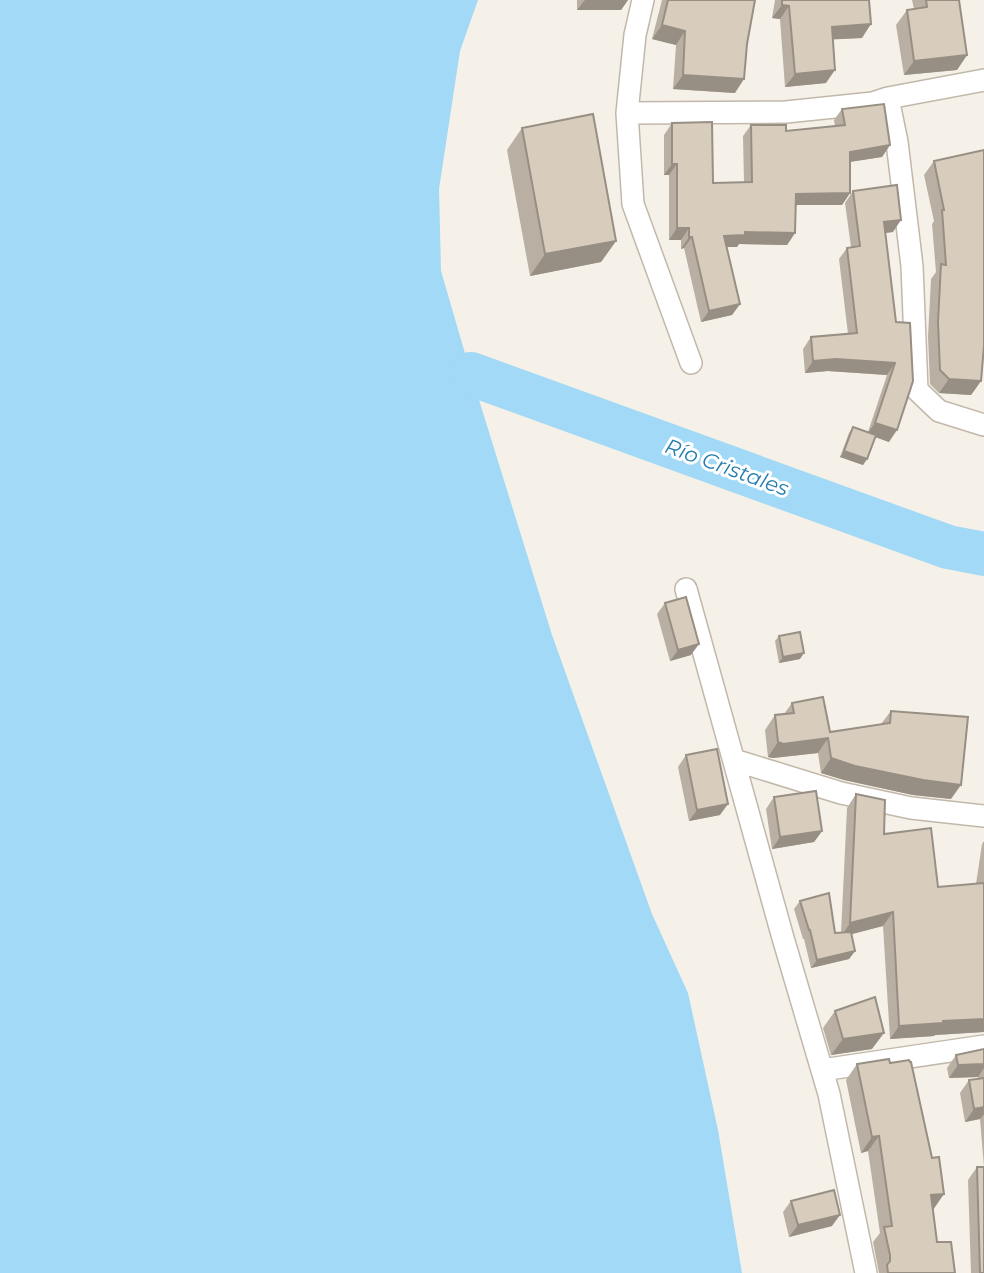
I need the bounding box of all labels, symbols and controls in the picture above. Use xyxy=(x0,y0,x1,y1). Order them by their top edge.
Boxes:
water label: Río Cristales xyxy=(662,433,792,501)

